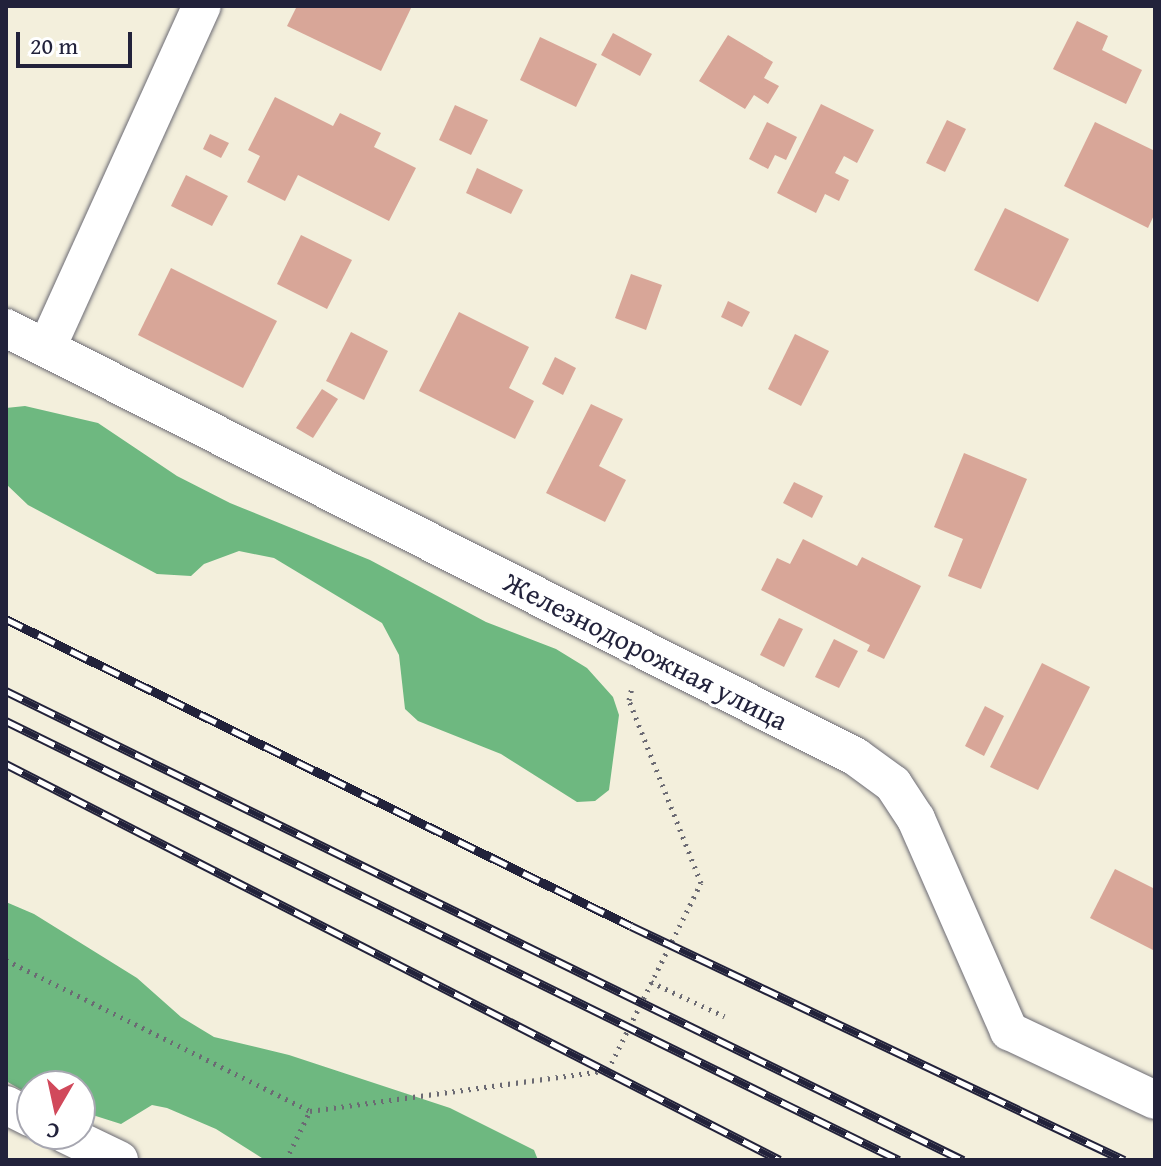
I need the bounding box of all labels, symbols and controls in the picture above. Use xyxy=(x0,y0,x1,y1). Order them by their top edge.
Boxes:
scale bar xyxy=(20,16,136,66)
text: 20 m xyxy=(30,28,78,63)
street label: Железнодорожная улица xyxy=(498,565,794,737)
north arrow xyxy=(16,1070,96,1150)
text: С xyxy=(44,1115,61,1149)

